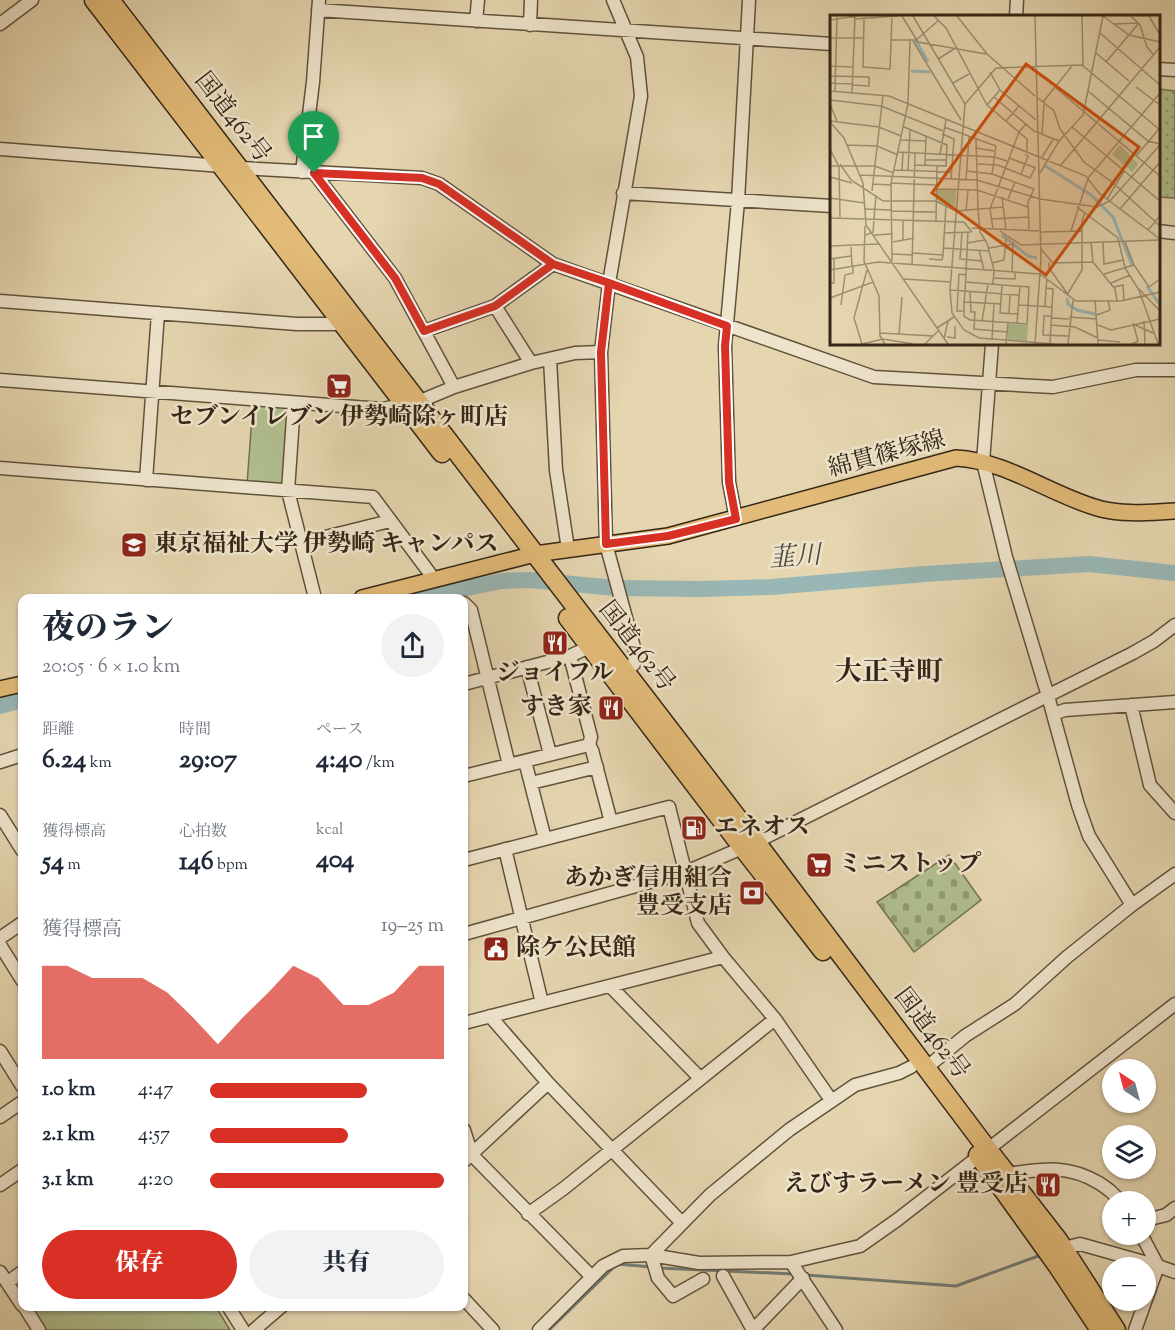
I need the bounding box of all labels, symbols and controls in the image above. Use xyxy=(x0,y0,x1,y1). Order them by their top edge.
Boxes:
inset map xyxy=(830,15,1160,345)
street label: 国道462号 xyxy=(186,65,278,171)
pin xyxy=(288,111,339,173)
icon: arrive xyxy=(297,120,330,153)
supermarket icon: セブンイレブン 伊勢崎除ヶ町店 xyxy=(324,371,354,401)
place label: セブンイレブン 伊勢崎除ヶ町店 xyxy=(170,401,508,435)
street label: 綿貫篠塚線 xyxy=(825,423,949,487)
place label: 東京福祉大学 伊勢崎 キャンパス xyxy=(154,528,499,562)
school or university icon: 東京福祉大学 伊勢崎 キャンパス xyxy=(119,530,149,560)
water label: 韮川 xyxy=(768,538,825,578)
street label: 国道462号 xyxy=(590,594,682,700)
text: 夜のラン xyxy=(42,606,174,654)
button: share xyxy=(381,614,444,677)
restaurant icon: ジョイフル xyxy=(540,628,570,658)
text: 20:05 · 6 × 1.0 km xyxy=(42,653,180,682)
district label: 大正寺町 xyxy=(835,654,943,693)
place label: ジョイフル xyxy=(496,657,614,691)
place label: すき家 xyxy=(520,691,592,725)
restaurant icon: すき家 xyxy=(596,693,626,723)
text: 距離 xyxy=(42,719,74,742)
text: 時間 xyxy=(179,719,211,742)
text: ペース xyxy=(316,719,363,742)
text: 6.24 xyxy=(42,742,86,779)
text: 29:07 xyxy=(179,742,237,779)
text: 4:40 xyxy=(316,742,363,779)
text: km xyxy=(86,752,112,775)
text: /km xyxy=(363,752,395,775)
place label: エネオス xyxy=(714,811,810,845)
fuel station icon: エネオス xyxy=(679,813,709,843)
text: kcal xyxy=(316,819,344,842)
text: 獲得標高 xyxy=(42,821,106,844)
text: 心拍数 xyxy=(179,821,227,844)
text: 404 xyxy=(316,842,354,879)
text: 54 xyxy=(42,844,64,881)
text: 146 xyxy=(179,844,214,881)
place label: ミニストップ xyxy=(838,848,982,882)
supermarket icon: ミニストップ xyxy=(804,850,834,880)
text: m xyxy=(64,854,81,877)
text: bpm xyxy=(214,854,248,877)
place label: あかぎ信用組合 豊受支店 xyxy=(564,862,732,924)
bank icon: あかぎ信用組合 豊受支店 xyxy=(737,878,767,908)
text: 19–25 m xyxy=(381,912,444,941)
text: 獲得標高 xyxy=(42,916,122,945)
place label: 除ケ公民館 xyxy=(516,932,636,966)
public building icon: 除ケ公民館 xyxy=(481,934,511,964)
street label: 国道462号 xyxy=(885,981,977,1087)
north arrow xyxy=(1102,1059,1156,1113)
map controls xyxy=(1102,1059,1156,1311)
text: 1.0 km xyxy=(42,1076,96,1105)
text: 4:47 xyxy=(138,1076,173,1105)
text: 2.1 km xyxy=(42,1121,95,1150)
text: 4:57 xyxy=(138,1121,170,1150)
button: layers xyxy=(1102,1125,1156,1179)
text: 3.1 km xyxy=(42,1166,94,1195)
text: 4:20 xyxy=(138,1166,173,1195)
place label: えびすラーメン 豊受店 xyxy=(784,1168,1028,1202)
restaurant icon: えびすラーメン 豊受店 xyxy=(1033,1170,1063,1200)
button: + xyxy=(1102,1191,1156,1245)
button: 保存 xyxy=(42,1230,237,1299)
button: 共有 xyxy=(249,1230,444,1299)
button: − xyxy=(1102,1257,1156,1311)

